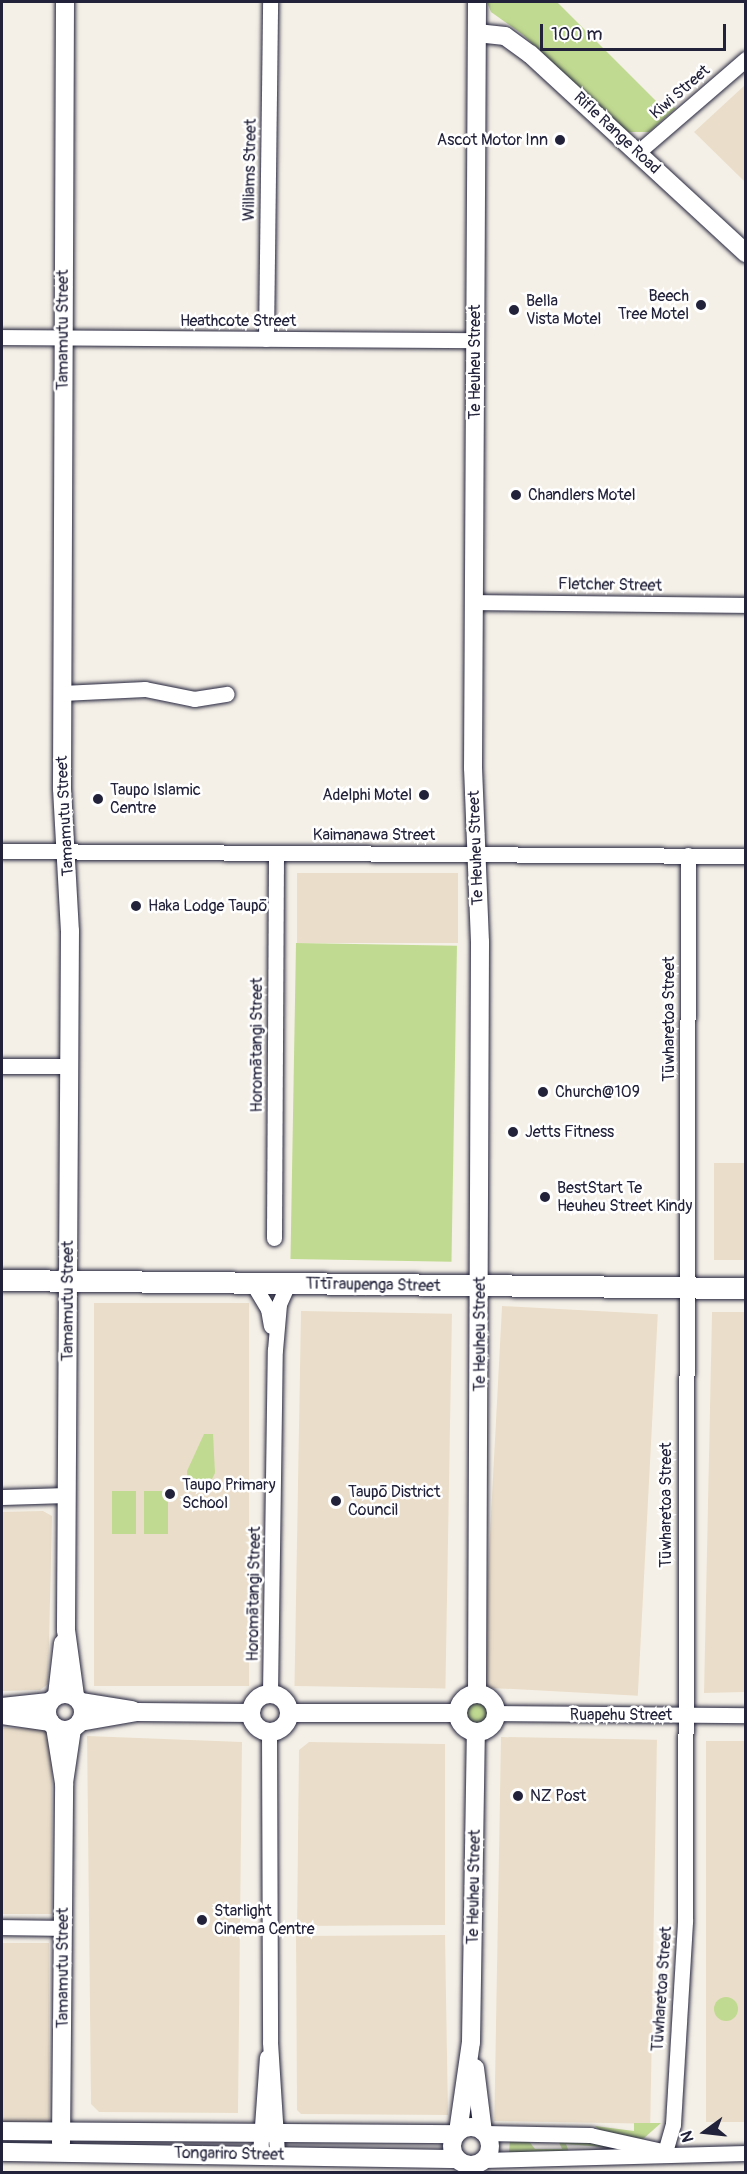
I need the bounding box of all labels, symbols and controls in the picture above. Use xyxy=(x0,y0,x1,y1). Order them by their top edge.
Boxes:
scale bar xyxy=(543,12,729,50)
text: 100 m xyxy=(551,23,603,46)
street label: Kiwi Street xyxy=(646,61,714,123)
street label: Rifle Range Road xyxy=(570,88,664,178)
street label: Williams Street xyxy=(240,119,260,221)
place label: Ascot Motor Inn xyxy=(437,130,548,150)
marker: Ascot Motor Inn xyxy=(553,133,567,147)
street label: Tamamutu Street xyxy=(53,270,73,390)
place label: Beech Tree Motel xyxy=(618,286,689,324)
place label: Bella Vista Motel xyxy=(526,291,601,329)
marker: Beech Tree Motel xyxy=(694,298,708,312)
marker: Bella Vista Motel xyxy=(507,303,521,317)
street label: Te Heuheu Street xyxy=(465,304,485,420)
street label: Heathcote Street xyxy=(180,311,296,331)
place label: Chandlers Motel xyxy=(528,485,636,505)
marker: Chandlers Motel xyxy=(509,488,523,502)
street label: Fletcher Street xyxy=(558,574,662,596)
street label: Tamamutu Street xyxy=(52,755,78,877)
place label: Taupo Islamic Centre xyxy=(110,780,201,818)
place label: Adelphi Motel xyxy=(322,785,412,805)
marker: Adelphi Motel xyxy=(417,788,431,802)
street label: Te Heuheu Street xyxy=(464,790,488,906)
marker: Taupo Islamic Centre xyxy=(91,792,105,806)
street label: Kaimanawa Street xyxy=(313,825,435,845)
place label: Haka Lodge Taupō xyxy=(148,896,267,916)
marker: Haka Lodge Taupō xyxy=(129,899,143,913)
street label: Tūwharetoa Street xyxy=(659,956,679,1082)
street label: Horomātangi Street xyxy=(247,978,267,1112)
place label: Church@109 xyxy=(555,1082,640,1102)
marker: Church@109 xyxy=(536,1085,550,1099)
place label: Jetts Fitness xyxy=(525,1122,614,1142)
marker: Jetts Fitness xyxy=(506,1125,520,1139)
place label: BestStart Te Heuheu Street Kindy xyxy=(557,1178,692,1216)
marker: BestStart Te Heuheu Street Kindy xyxy=(538,1190,552,1204)
street label: Tamamutu Street xyxy=(58,1241,78,1361)
street label: Tītīraupenga Street xyxy=(305,1274,441,1296)
street label: Te Heuheu Street xyxy=(470,1276,490,1392)
street label: Tūwharetoa Street xyxy=(656,1442,676,1568)
place label: Taupo Primary School xyxy=(182,1475,276,1513)
place label: Taupō District Council xyxy=(348,1482,440,1520)
marker: Taupo Primary School xyxy=(163,1487,177,1501)
marker: Taupō District Council xyxy=(329,1494,343,1508)
street label: Horomātangi Street xyxy=(243,1526,265,1662)
street label: Ruapehu Street xyxy=(570,1705,672,1725)
place label: NZ Post xyxy=(530,1786,586,1806)
marker: NZ Post xyxy=(511,1789,525,1803)
street label: Te Heuheu Street xyxy=(463,1829,485,1945)
place label: Starlight Cinema Centre xyxy=(214,1901,315,1939)
street label: Tamamutu Street xyxy=(53,1908,73,2028)
marker: Starlight Cinema Centre xyxy=(195,1913,209,1927)
street label: Tūwharetoa Street xyxy=(648,1926,676,2052)
north arrow xyxy=(675,2102,735,2162)
text: N xyxy=(677,2129,699,2144)
street label: Tongariro Street xyxy=(174,2143,284,2165)

